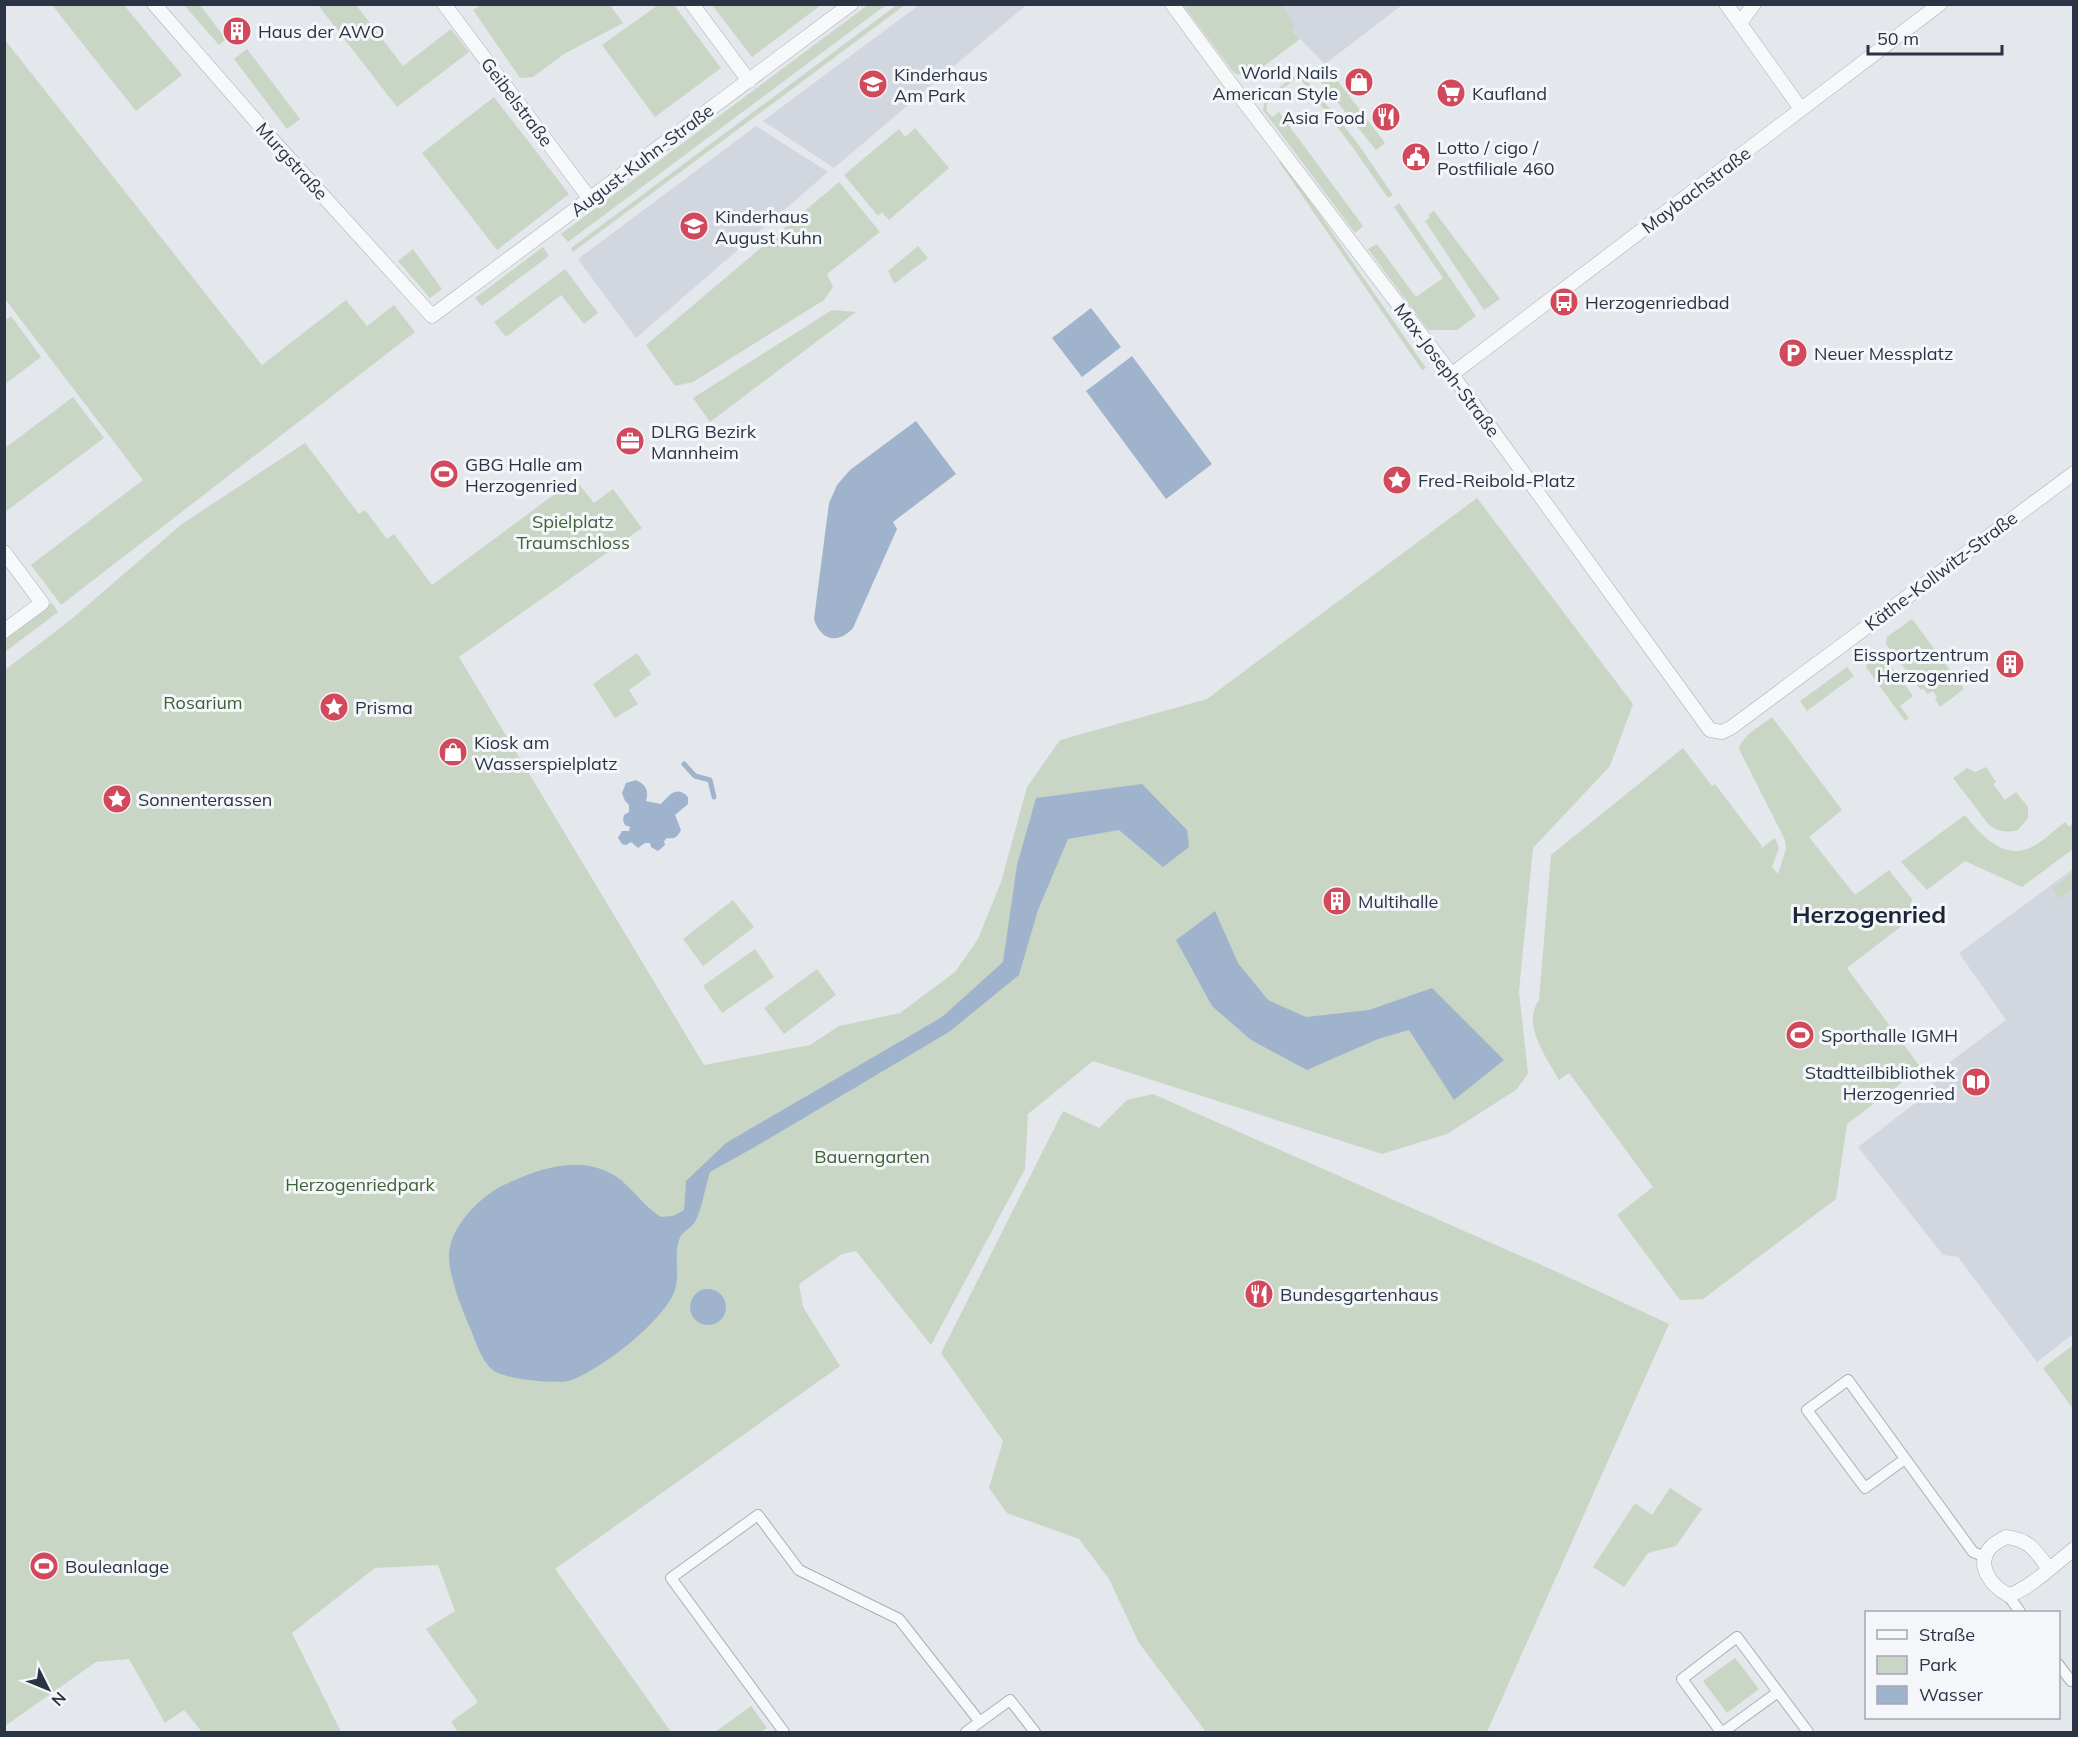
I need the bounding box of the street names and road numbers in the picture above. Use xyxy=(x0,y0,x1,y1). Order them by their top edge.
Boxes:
street label: Geibelstraße xyxy=(476,53,558,151)
street label: August-Kuhn-Straße xyxy=(566,99,718,221)
street label: Murgstraße xyxy=(251,117,333,205)
street label: Maybachstraße xyxy=(1637,142,1755,238)
street label: Max-Joseph-Straße xyxy=(1389,298,1505,442)
street label: Käthe-Kollwitz-Straße xyxy=(1860,506,2022,636)

